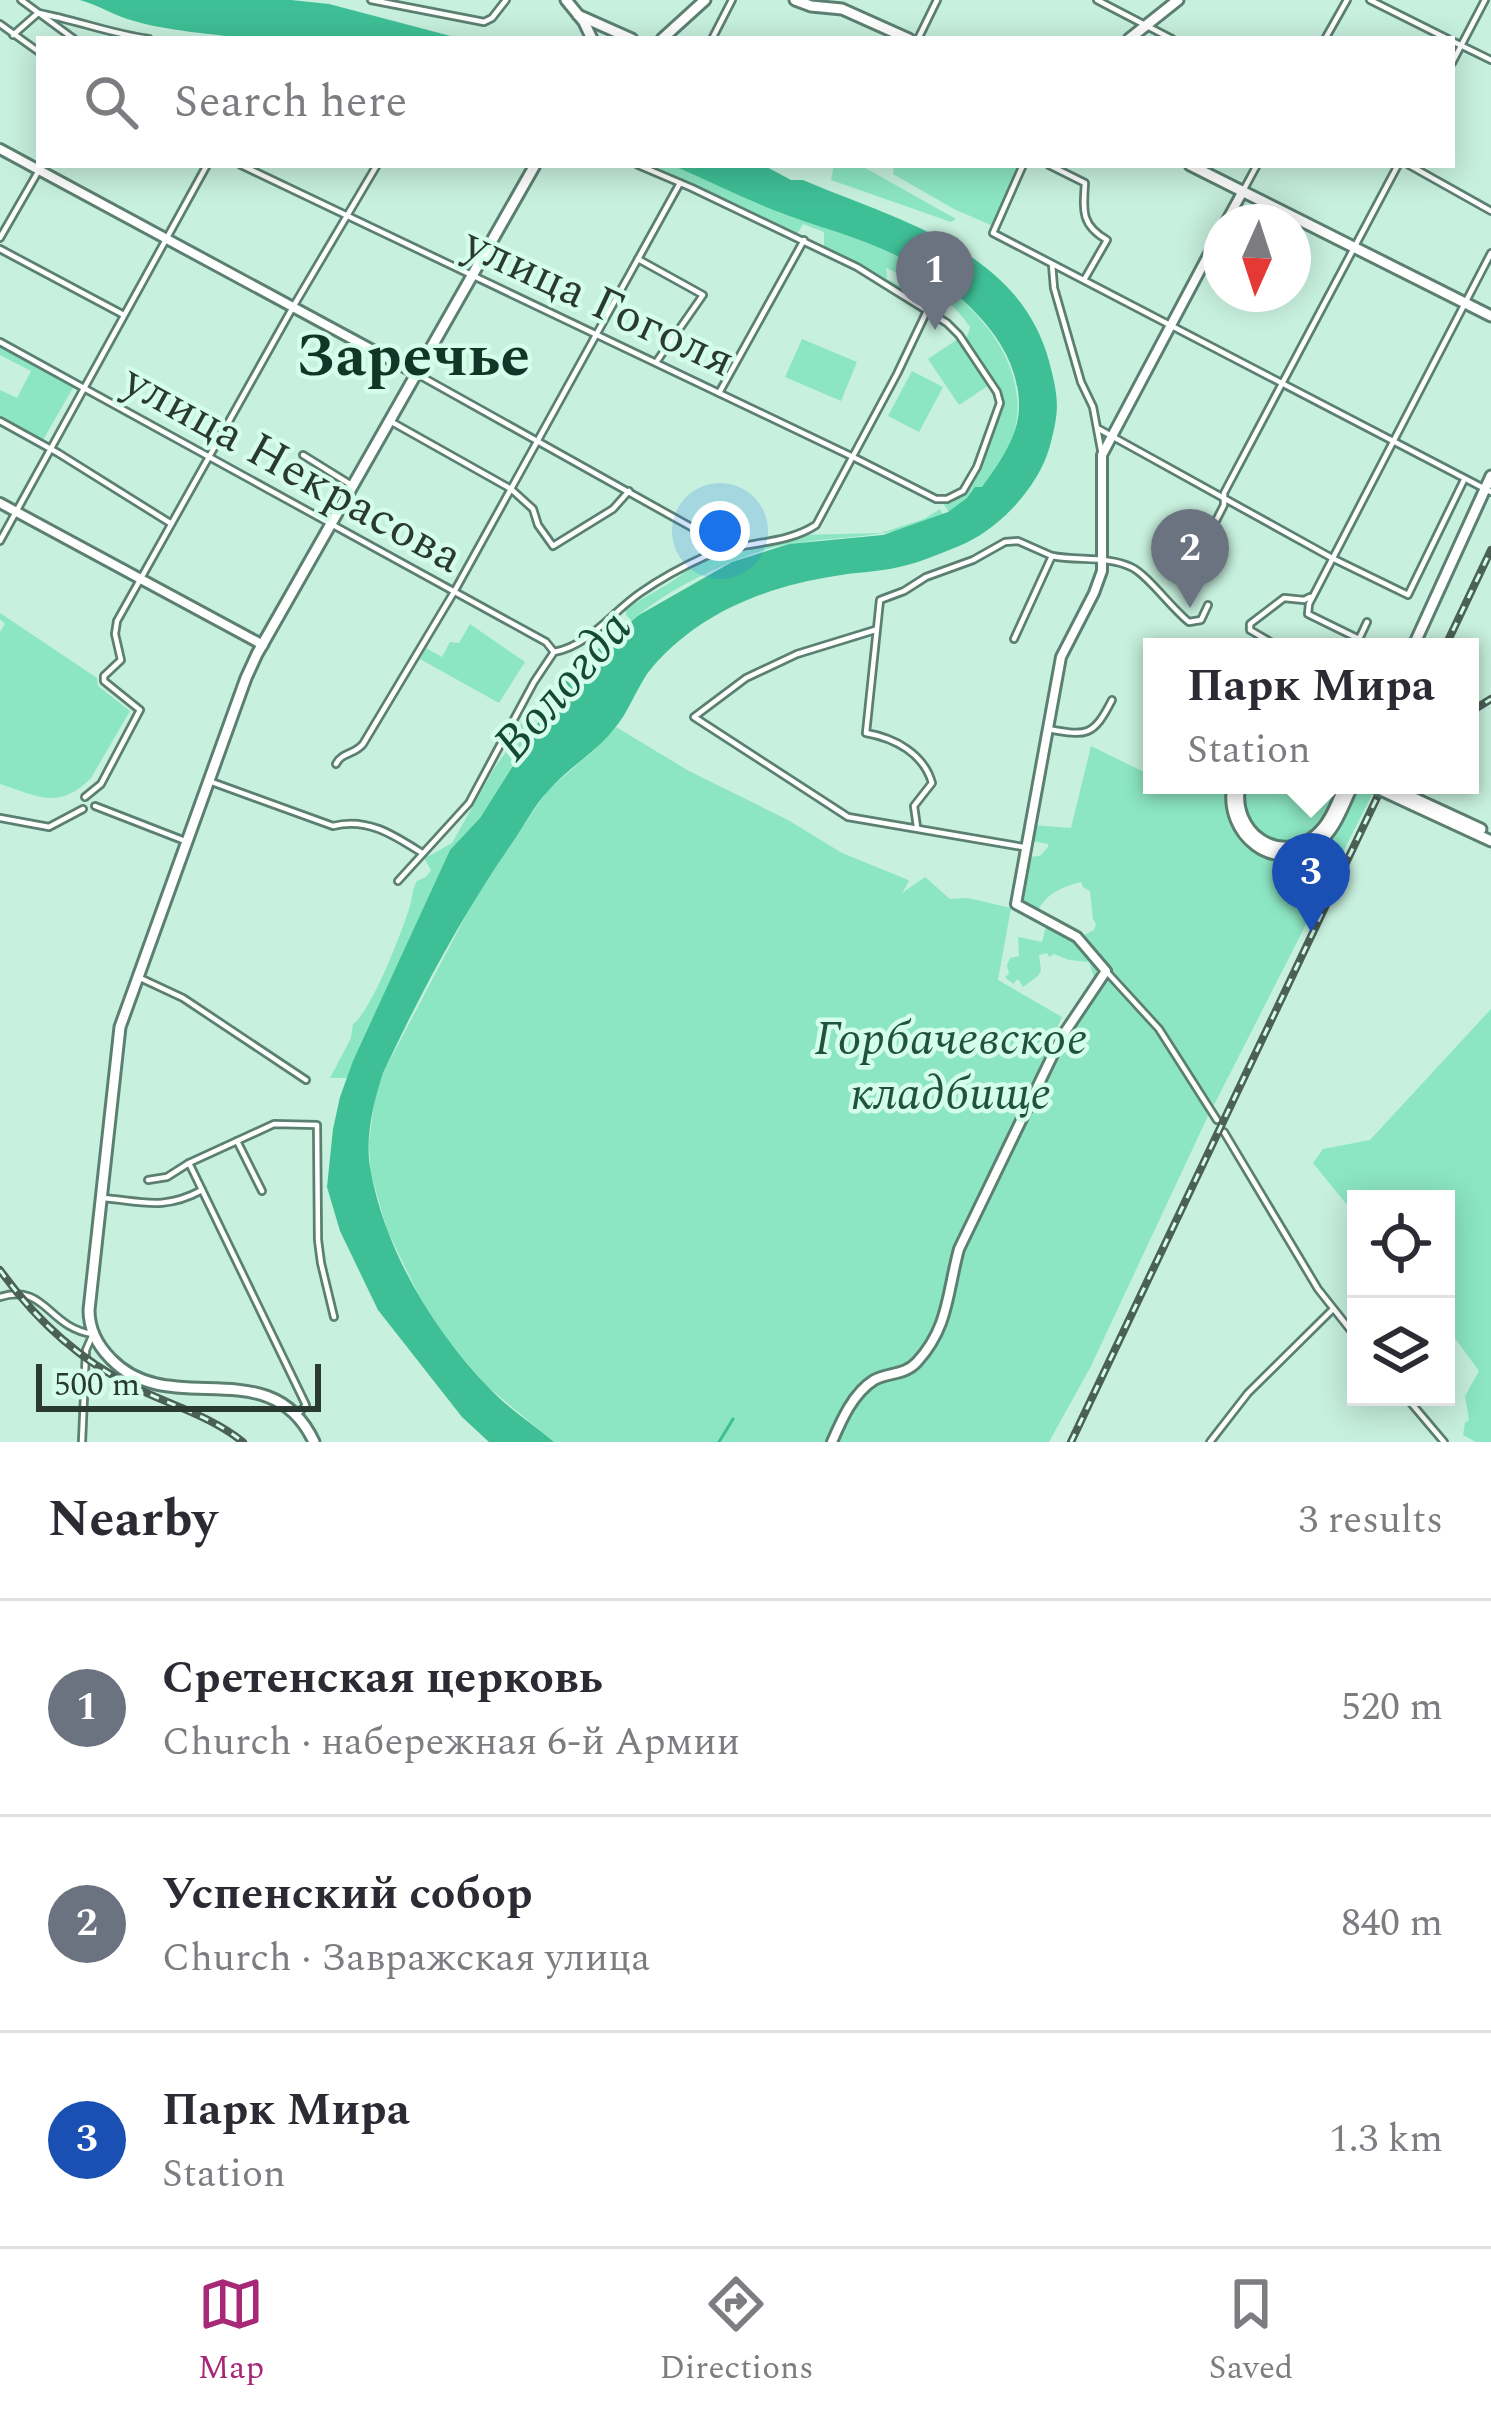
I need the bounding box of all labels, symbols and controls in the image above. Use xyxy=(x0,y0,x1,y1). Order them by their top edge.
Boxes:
search box xyxy=(36,36,1455,168)
text: Search here xyxy=(174,68,407,137)
icon: search xyxy=(78,69,144,135)
north arrow xyxy=(1203,204,1311,312)
street label: улица Гоголя xyxy=(449,207,747,397)
pin: 1 xyxy=(896,231,974,330)
district label: Заречье xyxy=(296,311,530,403)
street label: улица Некрасова xyxy=(108,344,476,593)
your location xyxy=(690,501,750,561)
pin: 2 xyxy=(1151,509,1229,608)
water label: Вологда xyxy=(475,593,652,779)
popup xyxy=(1143,638,1479,794)
text: Парк Мира xyxy=(1187,652,1435,721)
text: Station xyxy=(1187,721,1311,780)
pin: 3 xyxy=(1272,833,1350,932)
park label: Горбачевское кладбище xyxy=(814,1003,1088,1131)
map controls xyxy=(1347,1190,1455,1406)
button: locate xyxy=(1347,1190,1455,1298)
button: layers xyxy=(1347,1298,1455,1406)
scale bar xyxy=(36,1358,321,1411)
text: 500 m xyxy=(54,1360,140,1410)
text: Nearby xyxy=(48,1481,217,1559)
text: 3 results xyxy=(1299,1491,1443,1550)
text: Сретенская церковь xyxy=(162,1644,602,1713)
text: 1 xyxy=(76,1678,98,1737)
text: 520 m xyxy=(1341,1678,1443,1737)
text: Church · набережная 6-й Армии xyxy=(162,1713,740,1772)
text: Успенский собор xyxy=(162,1860,532,1929)
text: 2 xyxy=(76,1894,98,1953)
text: 840 m xyxy=(1341,1894,1443,1953)
text: Church · Завражская улица xyxy=(162,1929,650,1988)
text: Парк Мира xyxy=(162,2076,410,2145)
text: 3 xyxy=(76,2110,98,2169)
text: 1.3 km xyxy=(1329,2110,1443,2169)
text: Station xyxy=(162,2145,286,2204)
tab: Map xyxy=(198,2271,264,2393)
tab: Directions xyxy=(659,2271,813,2393)
tab: Saved xyxy=(1209,2271,1293,2393)

